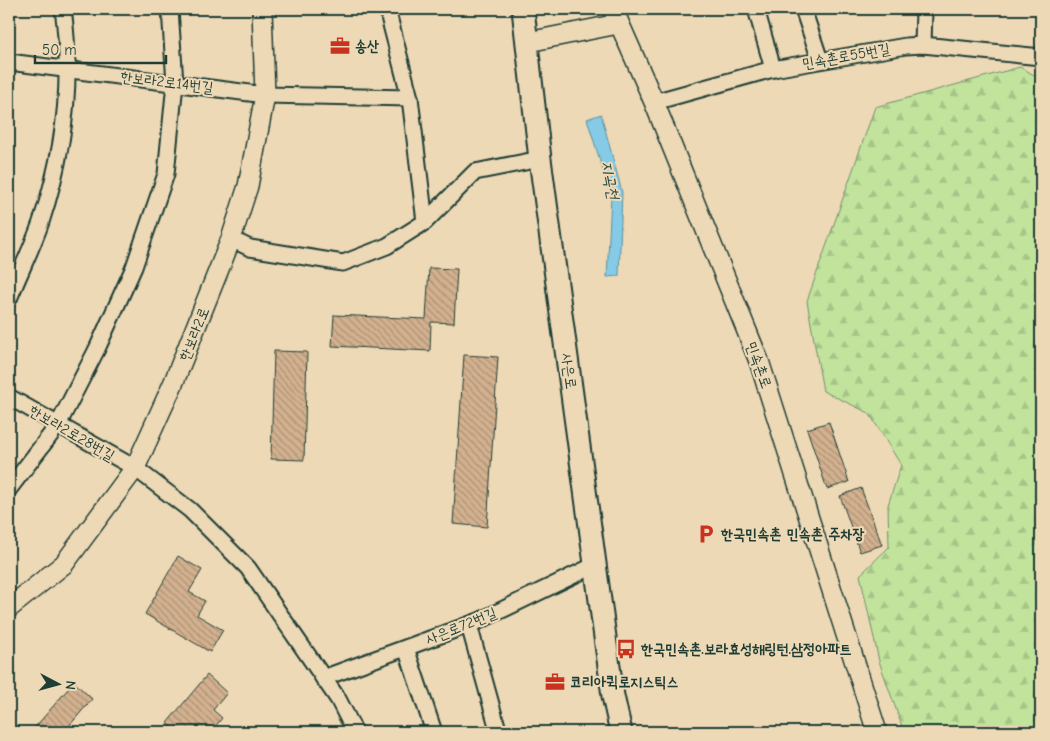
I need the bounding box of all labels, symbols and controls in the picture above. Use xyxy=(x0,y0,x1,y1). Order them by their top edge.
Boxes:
scale bar xyxy=(35,32,166,64)
office icon: 송산 xyxy=(329,35,351,57)
place label: 송산 xyxy=(355,37,379,55)
street label: 민속촌로55번길 xyxy=(801,39,891,73)
text: 50 m xyxy=(42,41,77,59)
street label: 한보라2로14번길 xyxy=(120,67,214,97)
water label: 지곡천 xyxy=(597,159,623,203)
street label: 한보라2로 xyxy=(175,305,213,363)
street label: 민속촌로 xyxy=(742,339,776,391)
street label: 사은로 xyxy=(558,352,580,390)
street label: 한보라2로28번길 xyxy=(26,401,118,465)
parking icon: 한국민속촌 민속촌 주차장 xyxy=(695,523,717,545)
place label: 한국민속촌 민속촌 주차장 xyxy=(720,525,864,543)
street label: 사은로72번길 xyxy=(423,604,499,648)
bus stop icon: 한국민속촌.보라효성해링턴.삼정아파트 xyxy=(615,638,637,660)
place label: 한국민속촌.보라효성해링턴.삼정아파트 xyxy=(640,640,852,658)
north arrow xyxy=(32,658,82,708)
office icon: 코리아퀵로지스틱스 xyxy=(544,671,566,693)
place label: 코리아퀵로지스틱스 xyxy=(570,673,679,691)
text: N xyxy=(62,680,79,691)

